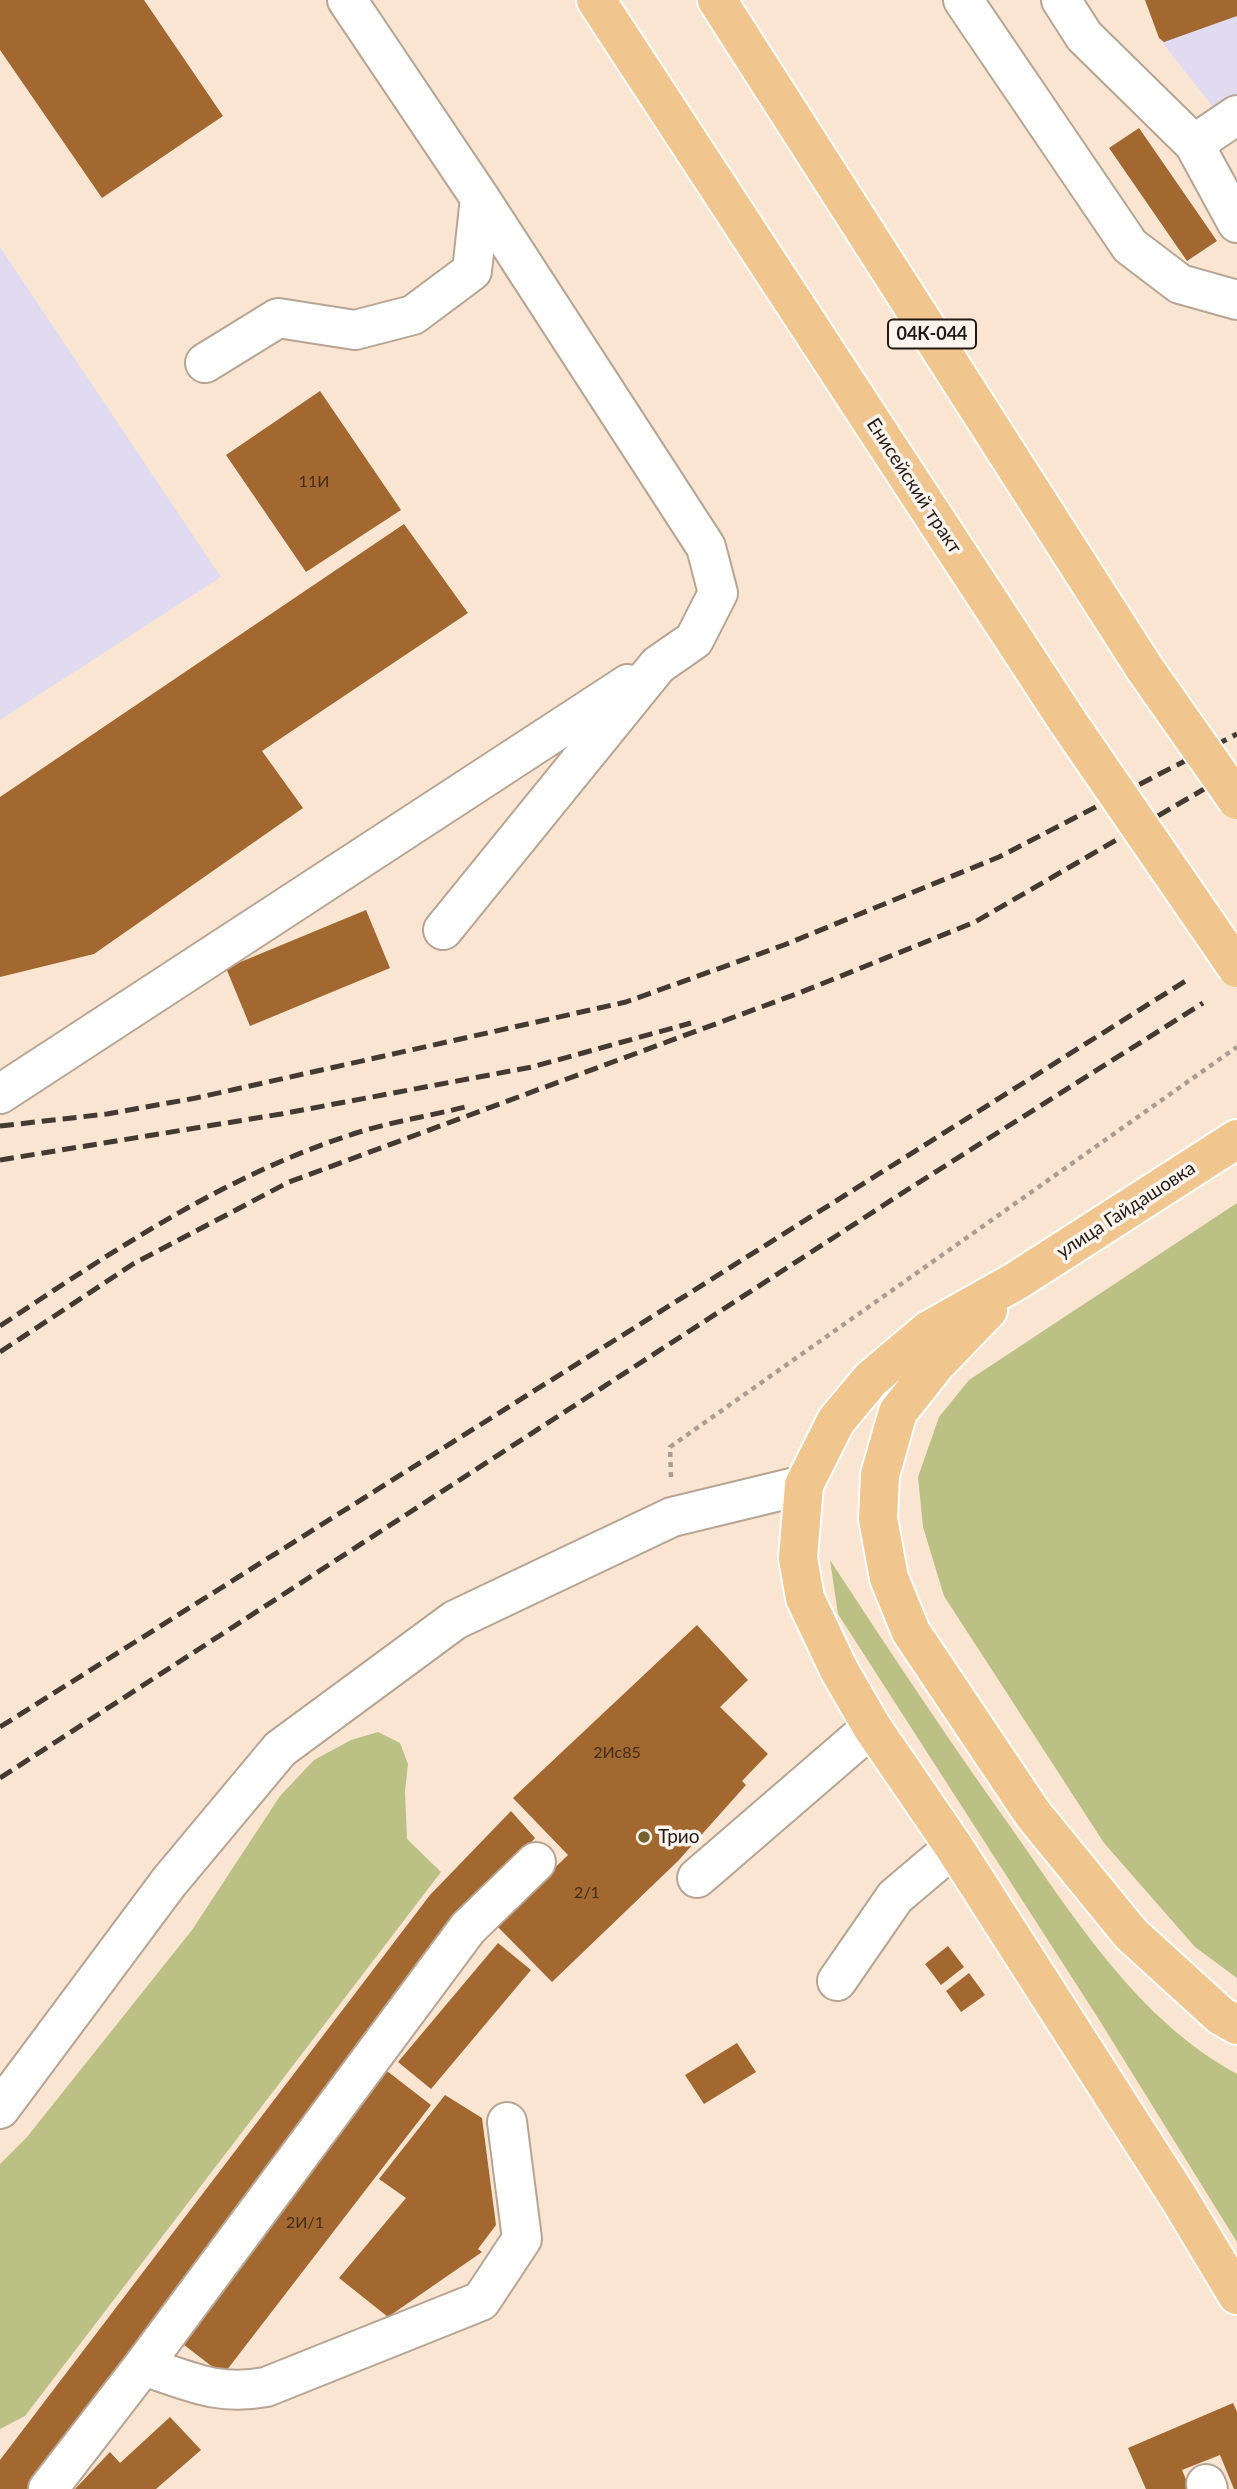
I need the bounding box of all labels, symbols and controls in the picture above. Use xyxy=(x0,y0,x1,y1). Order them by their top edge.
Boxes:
road number: 04К-044 xyxy=(888,320,976,348)
street label: Енисейский тракт xyxy=(862,414,966,558)
house number: 11И xyxy=(299,472,329,492)
street label: улица Гайдашовка xyxy=(1052,1157,1200,1263)
house number: 2Ис85 xyxy=(593,1743,641,1763)
place label: Трио xyxy=(658,1826,699,1848)
marker: Трио xyxy=(636,1829,652,1845)
house number: 2/1 xyxy=(574,1883,600,1903)
house number: 2И/1 xyxy=(286,2213,324,2233)

